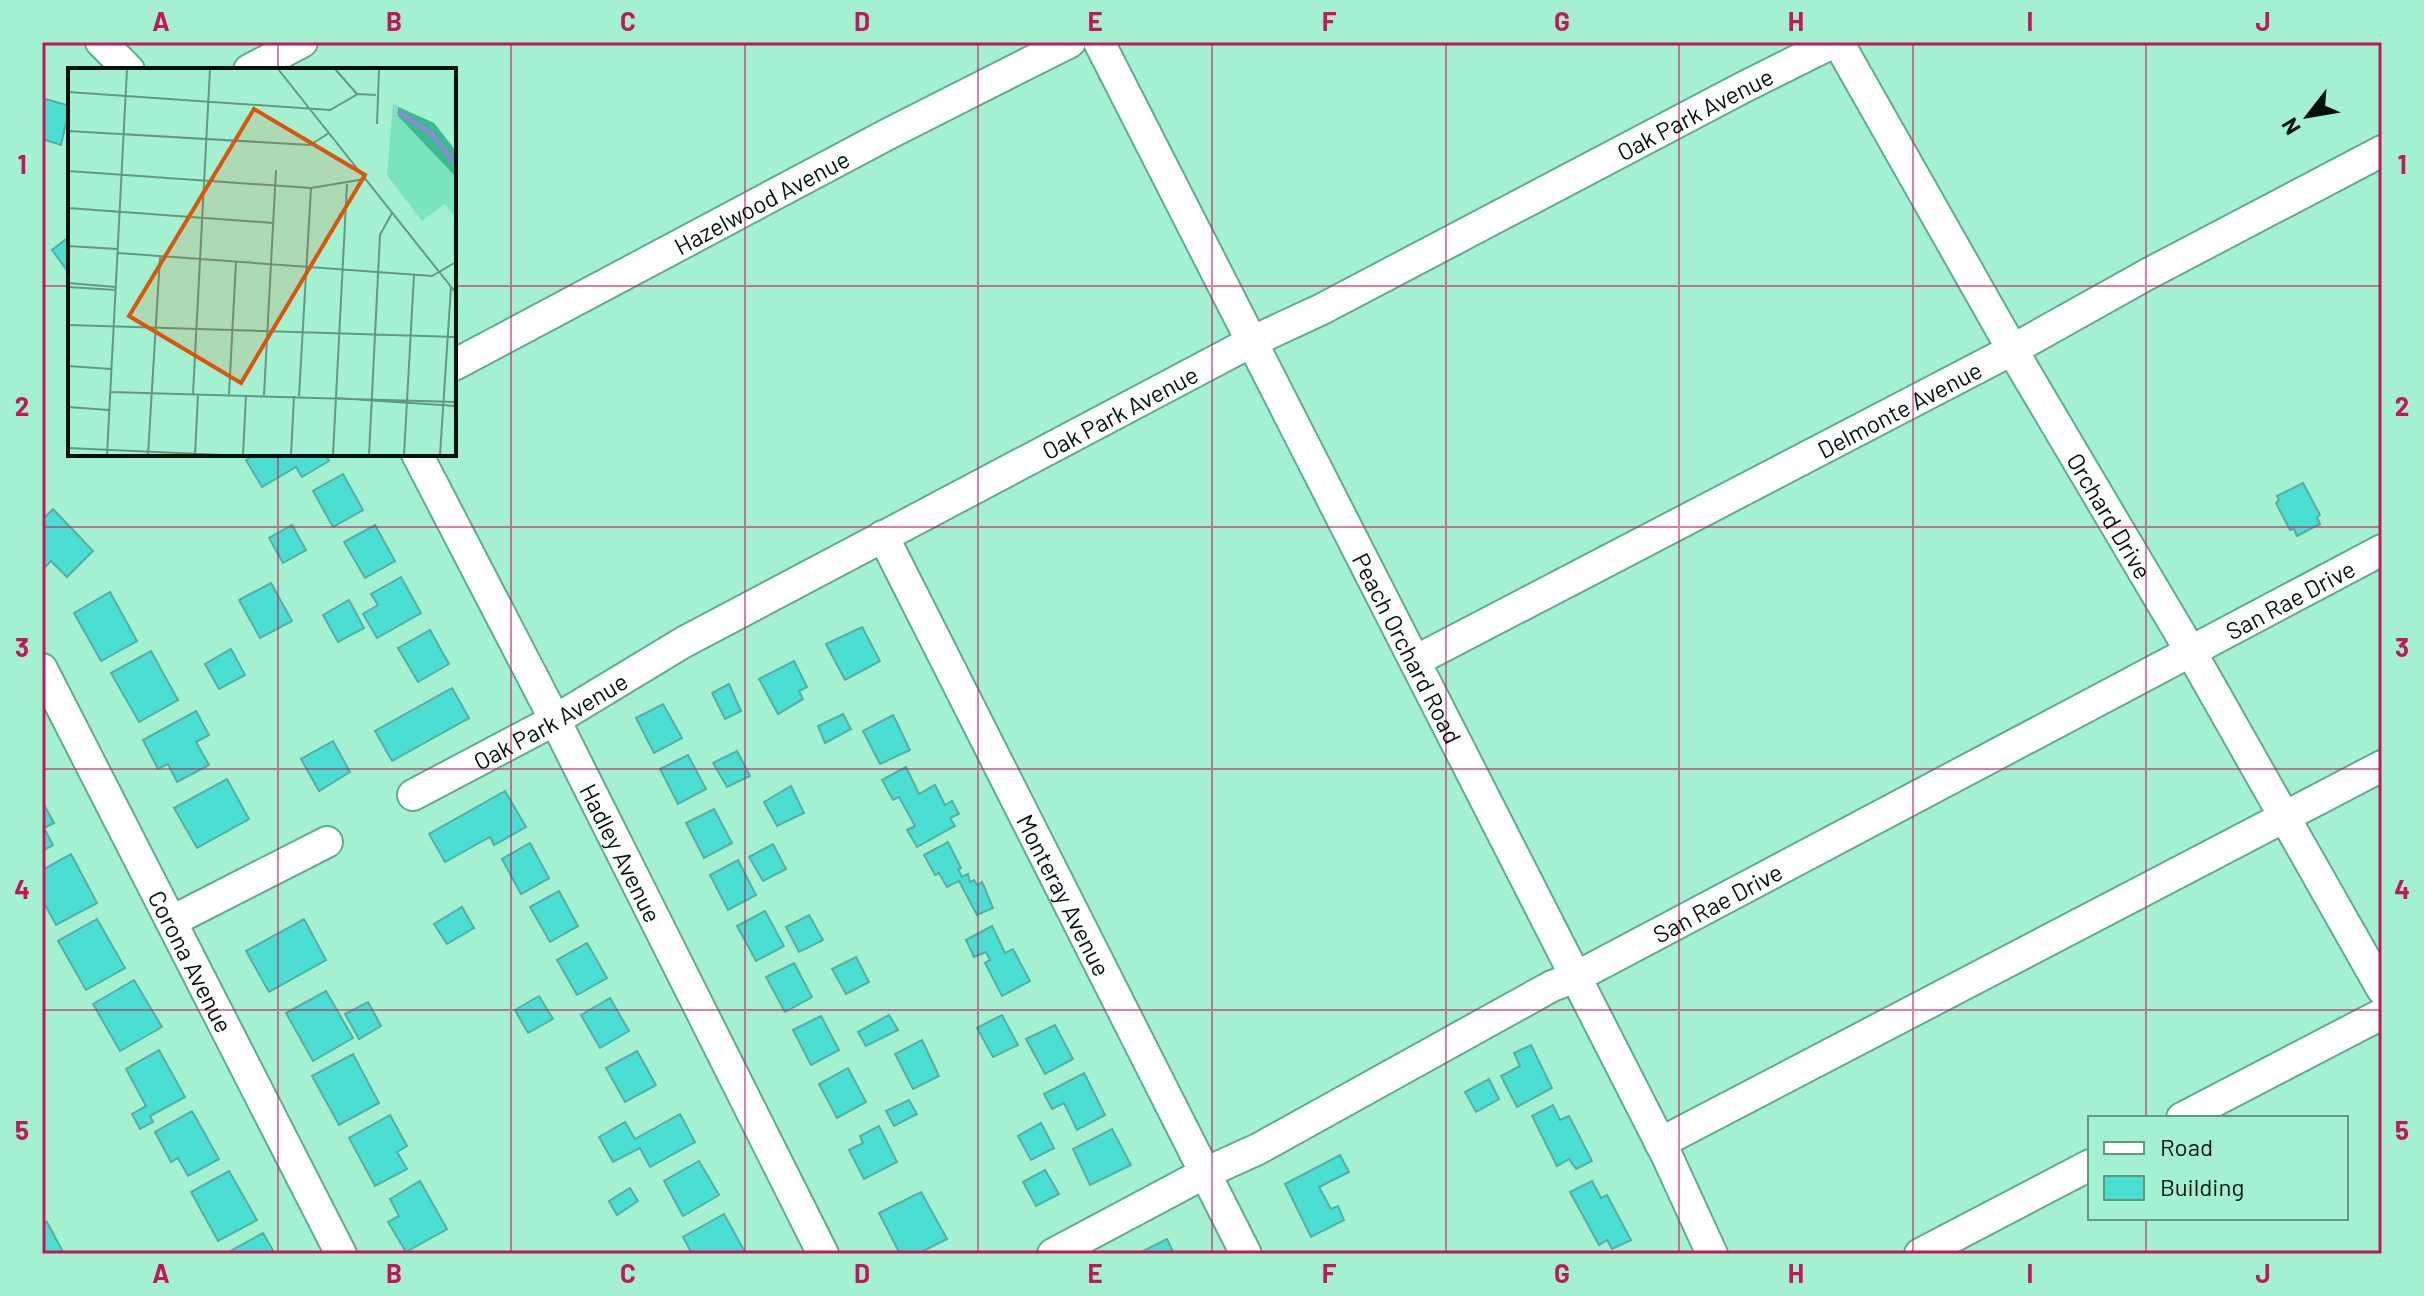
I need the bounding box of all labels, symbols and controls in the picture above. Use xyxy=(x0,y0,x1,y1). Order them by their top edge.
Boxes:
text: A xyxy=(152,5,170,36)
text: B xyxy=(386,5,402,36)
text: C xyxy=(620,5,636,36)
text: D xyxy=(854,5,870,36)
text: E xyxy=(1087,5,1103,36)
text: F xyxy=(1322,5,1337,36)
text: G xyxy=(1554,5,1570,36)
text: H xyxy=(1788,5,1804,36)
text: I xyxy=(2027,5,2033,36)
text: J xyxy=(2255,5,2271,36)
street label: Oak Park Avenue xyxy=(1612,61,1777,166)
inset map xyxy=(68,68,456,456)
north arrow xyxy=(2268,76,2348,156)
text: N xyxy=(2275,114,2305,140)
street label: Hazelwood Avenue xyxy=(669,143,854,260)
text: 1 xyxy=(17,148,27,179)
text: 1 xyxy=(2397,148,2407,179)
street label: Delmonte Avenue xyxy=(1812,354,1986,463)
street label: Oak Park Avenue xyxy=(1037,359,1202,465)
text: 2 xyxy=(15,390,29,421)
text: 2 xyxy=(2395,390,2409,421)
street label: Orchard Drive xyxy=(2062,447,2159,584)
street label: Peach Orchard Road xyxy=(1347,548,1468,748)
street label: San Rae Drive xyxy=(2220,553,2359,645)
text: 3 xyxy=(15,631,29,662)
text: 3 xyxy=(2395,631,2409,662)
street label: Oak Park Avenue xyxy=(468,665,632,775)
street label: Hadley Avenue xyxy=(575,778,668,927)
street label: Monteray Avenue xyxy=(1011,809,1117,980)
street label: San Rae Drive xyxy=(1648,856,1787,948)
text: 4 xyxy=(14,873,30,904)
text: 4 xyxy=(2394,873,2410,904)
street label: Corona Avenue xyxy=(143,885,240,1037)
text: 5 xyxy=(15,1114,29,1145)
text: 5 xyxy=(2395,1114,2409,1145)
legend xyxy=(2088,1116,2348,1220)
text: Road xyxy=(2160,1132,2213,1161)
text: Building xyxy=(2160,1172,2244,1201)
text: A xyxy=(152,1257,170,1288)
text: B xyxy=(386,1257,402,1288)
text: C xyxy=(620,1257,636,1288)
text: D xyxy=(854,1257,870,1288)
text: E xyxy=(1087,1257,1103,1288)
text: F xyxy=(1322,1257,1337,1288)
text: G xyxy=(1554,1257,1570,1288)
text: H xyxy=(1788,1257,1804,1288)
text: I xyxy=(2027,1257,2033,1288)
text: J xyxy=(2255,1257,2271,1288)

